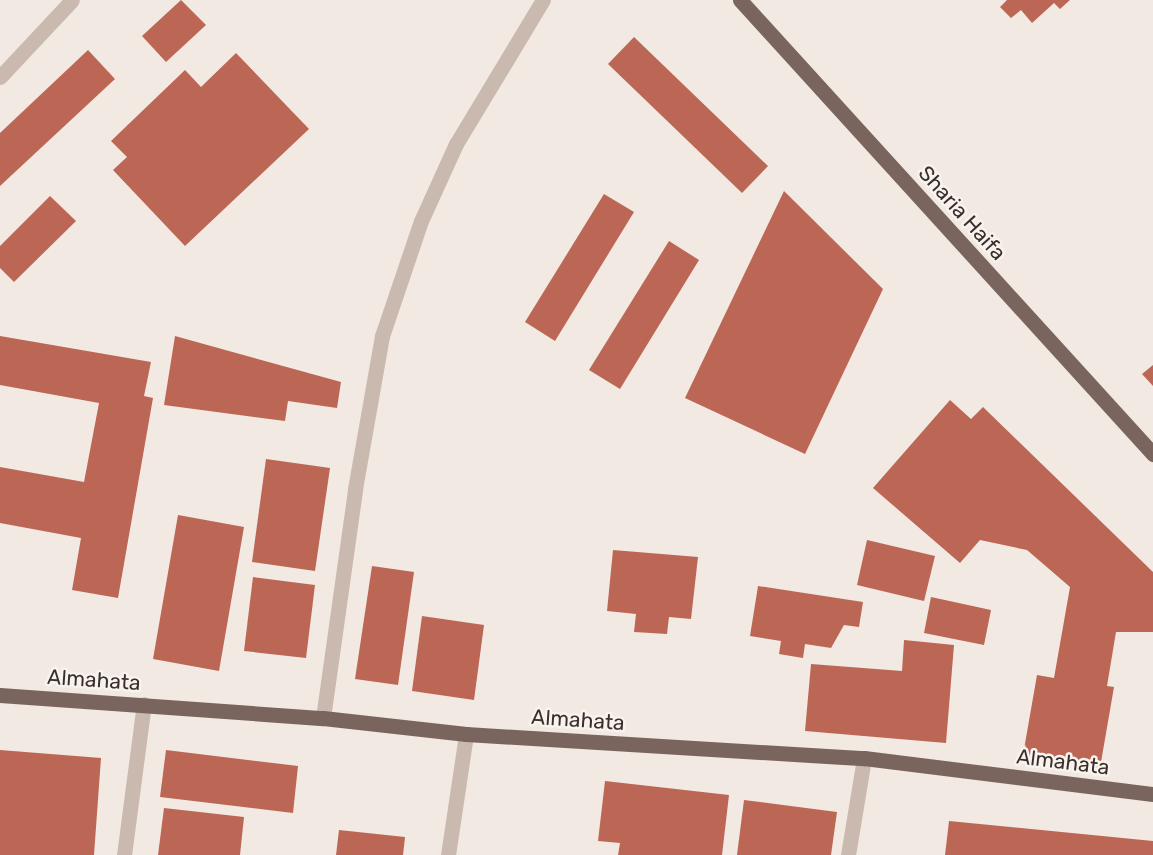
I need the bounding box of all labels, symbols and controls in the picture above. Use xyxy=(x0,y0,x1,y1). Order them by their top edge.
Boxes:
street label: Sharia Haifa xyxy=(913,161,1011,265)
street label: Almahata xyxy=(46,664,142,696)
street label: Almahata xyxy=(530,704,626,736)
street label: Almahata xyxy=(1015,744,1111,780)

